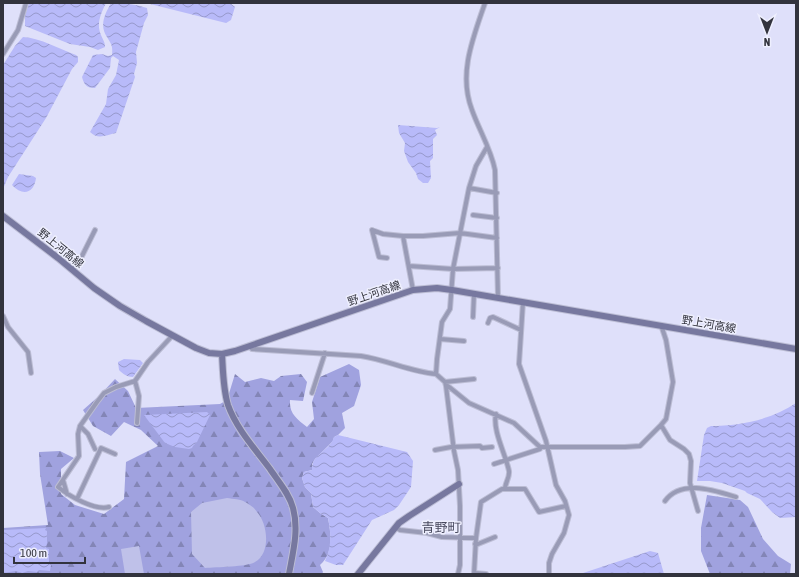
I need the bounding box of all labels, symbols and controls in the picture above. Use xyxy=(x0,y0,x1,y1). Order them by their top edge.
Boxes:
north arrow xyxy=(747,12,787,52)
text: N xyxy=(764,36,770,48)
street label: 野上河高線 xyxy=(36,226,86,270)
street label: 野上河高線 xyxy=(346,278,402,308)
street label: 野上河高線 xyxy=(681,313,737,335)
district label: 青野町 xyxy=(421,520,461,535)
scale bar xyxy=(14,539,85,565)
text: 100 m xyxy=(20,546,47,560)

